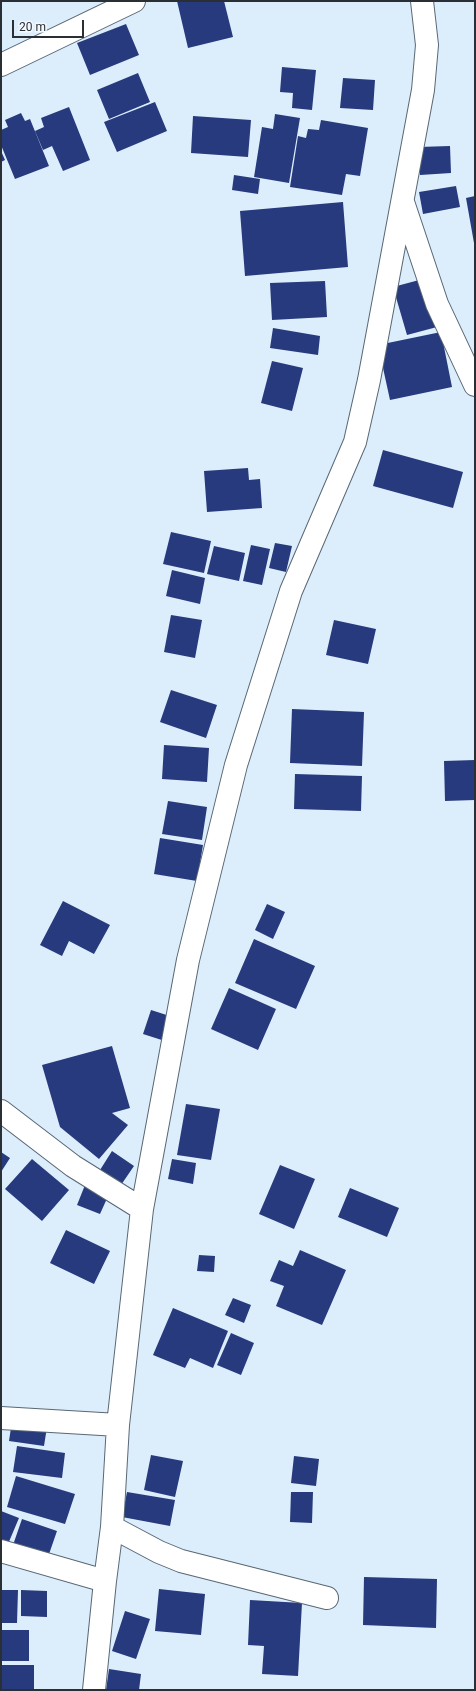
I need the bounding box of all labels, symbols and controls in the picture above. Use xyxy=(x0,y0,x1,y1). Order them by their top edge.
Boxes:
scale bar xyxy=(14,12,86,38)
text: 20 m xyxy=(19,20,46,34)

